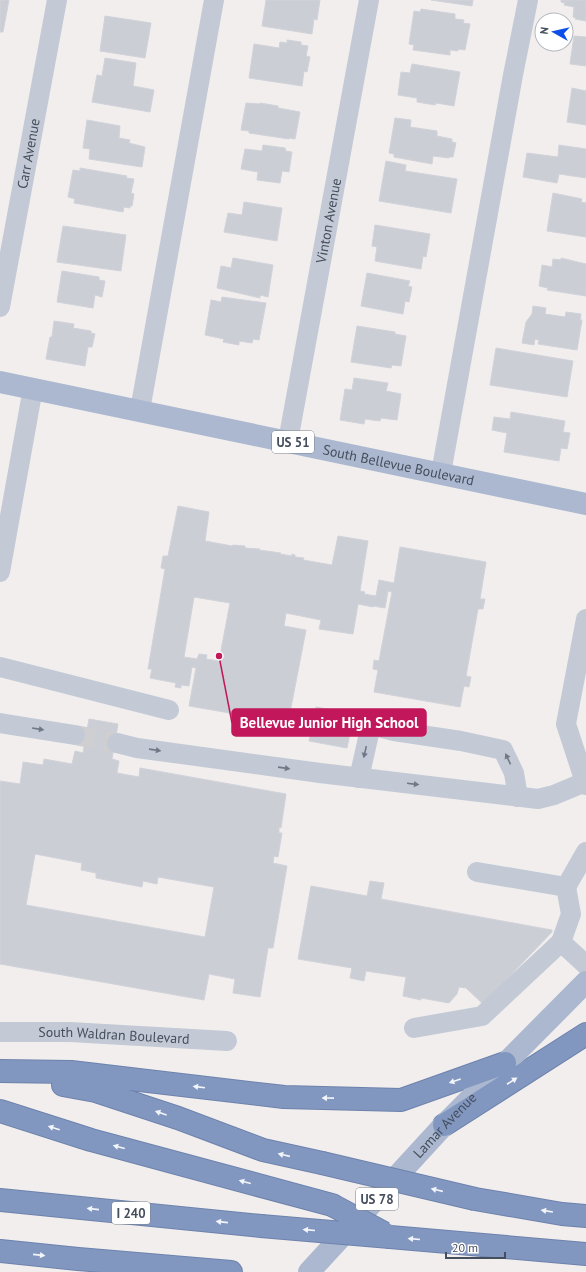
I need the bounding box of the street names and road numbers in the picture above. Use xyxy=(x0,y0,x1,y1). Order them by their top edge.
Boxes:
street label: Carr Avenue xyxy=(13,117,44,190)
street label: Vinton Avenue xyxy=(312,177,345,266)
road number: US 51 xyxy=(272,431,314,453)
street label: South Bellevue Boulevard xyxy=(321,440,476,489)
street label: South Waldran Boulevard xyxy=(38,1023,190,1048)
street label: Lamar Avenue xyxy=(409,1089,480,1162)
road number: US 78 xyxy=(356,1188,398,1210)
road number: I 240 xyxy=(112,1202,150,1224)

